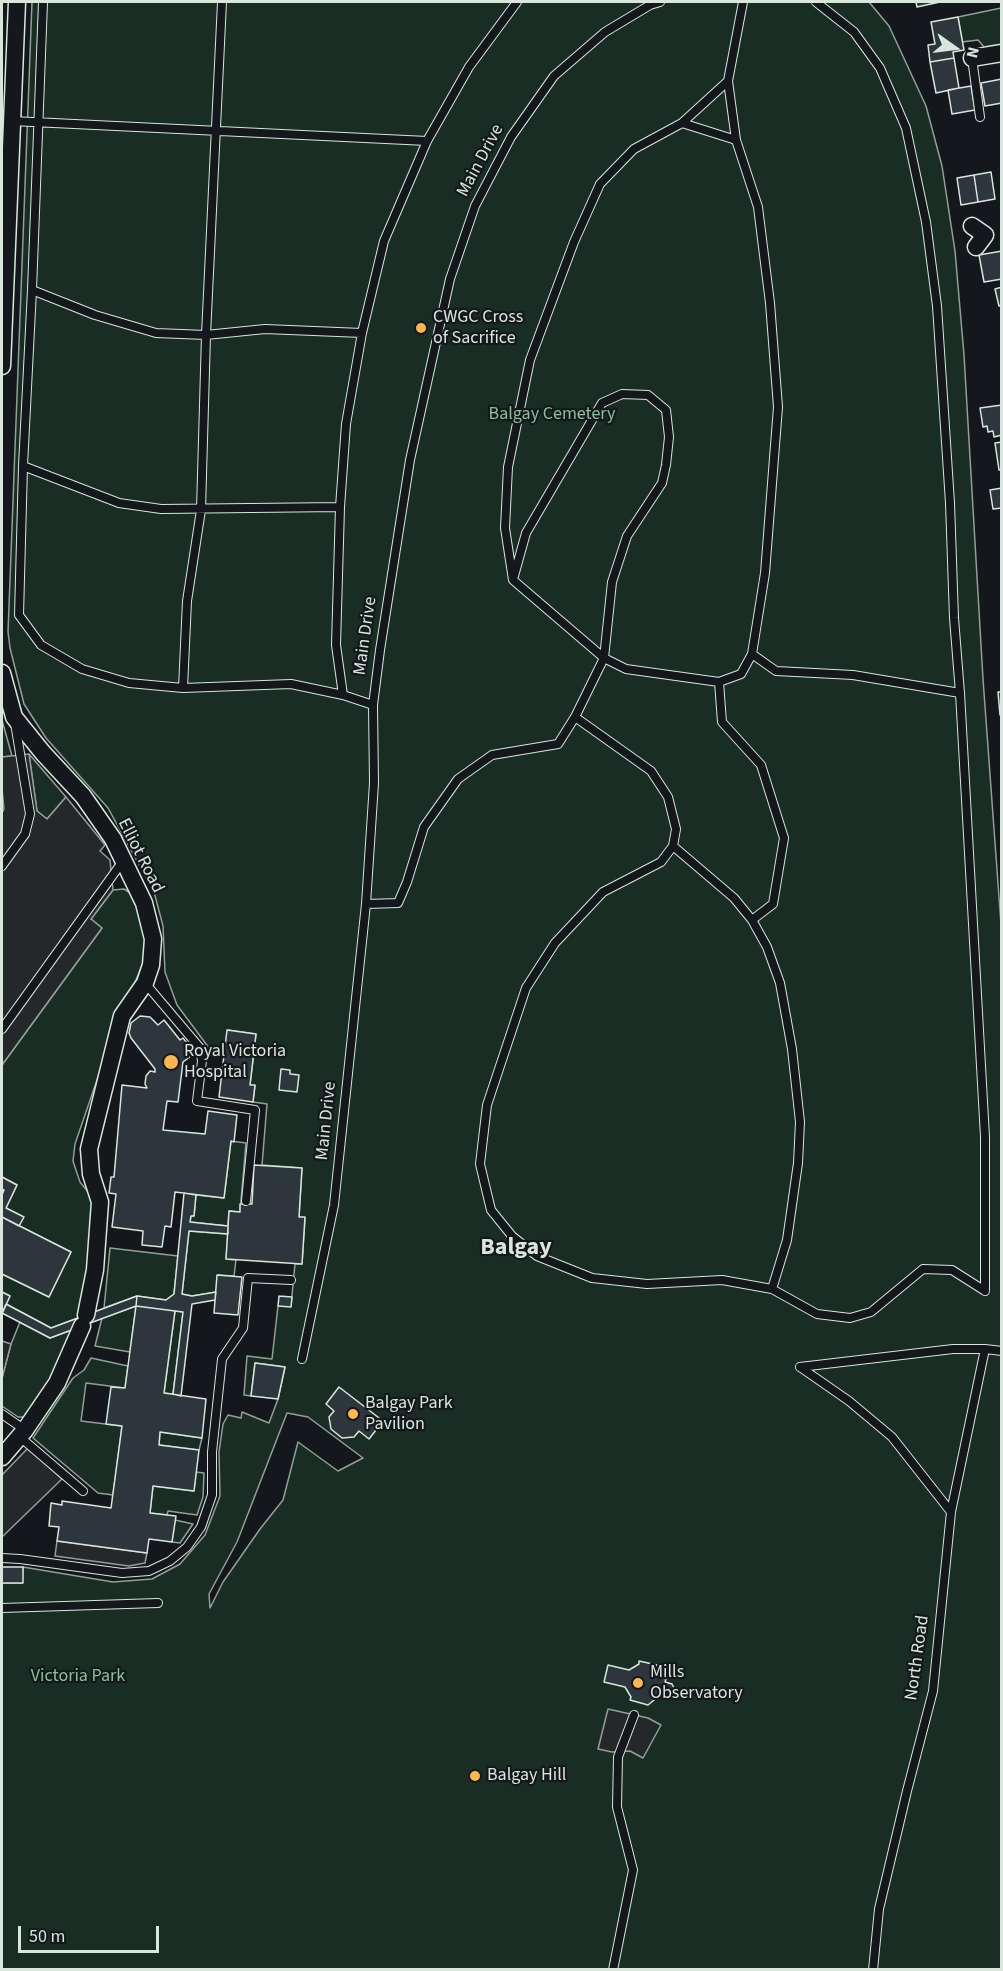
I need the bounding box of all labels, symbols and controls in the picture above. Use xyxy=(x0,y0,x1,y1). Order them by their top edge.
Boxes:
north arrow xyxy=(925,18,985,78)
text: N xyxy=(961,45,984,60)
street label: Main Drive xyxy=(453,121,509,201)
place label: CWGC Cross of Sacrifice xyxy=(433,307,523,350)
marker: CWGC Cross of Sacrifice xyxy=(414,321,428,335)
park label: Balgay Cemetery xyxy=(489,404,615,426)
street label: Main Drive xyxy=(350,595,382,677)
street label: Elliot Road xyxy=(112,815,168,897)
place label: Royal Victoria Hospital xyxy=(184,1041,286,1084)
marker: Royal Victoria Hospital xyxy=(162,1053,180,1071)
street label: Main Drive xyxy=(312,1081,342,1161)
district label: Balgay xyxy=(480,1235,552,1263)
place label: Balgay Park Pavilion xyxy=(365,1393,453,1436)
marker: Balgay Park Pavilion xyxy=(346,1407,360,1421)
street label: North Road xyxy=(901,1614,935,1702)
place label: Mills Observatory xyxy=(650,1662,743,1704)
park label: Victoria Park xyxy=(31,1666,125,1688)
marker: Mills Observatory xyxy=(631,1676,645,1690)
place label: Balgay Hill xyxy=(487,1765,566,1787)
marker: Balgay Hill xyxy=(468,1769,482,1783)
scale bar xyxy=(21,1914,162,1952)
text: 50 m xyxy=(29,1924,65,1949)

